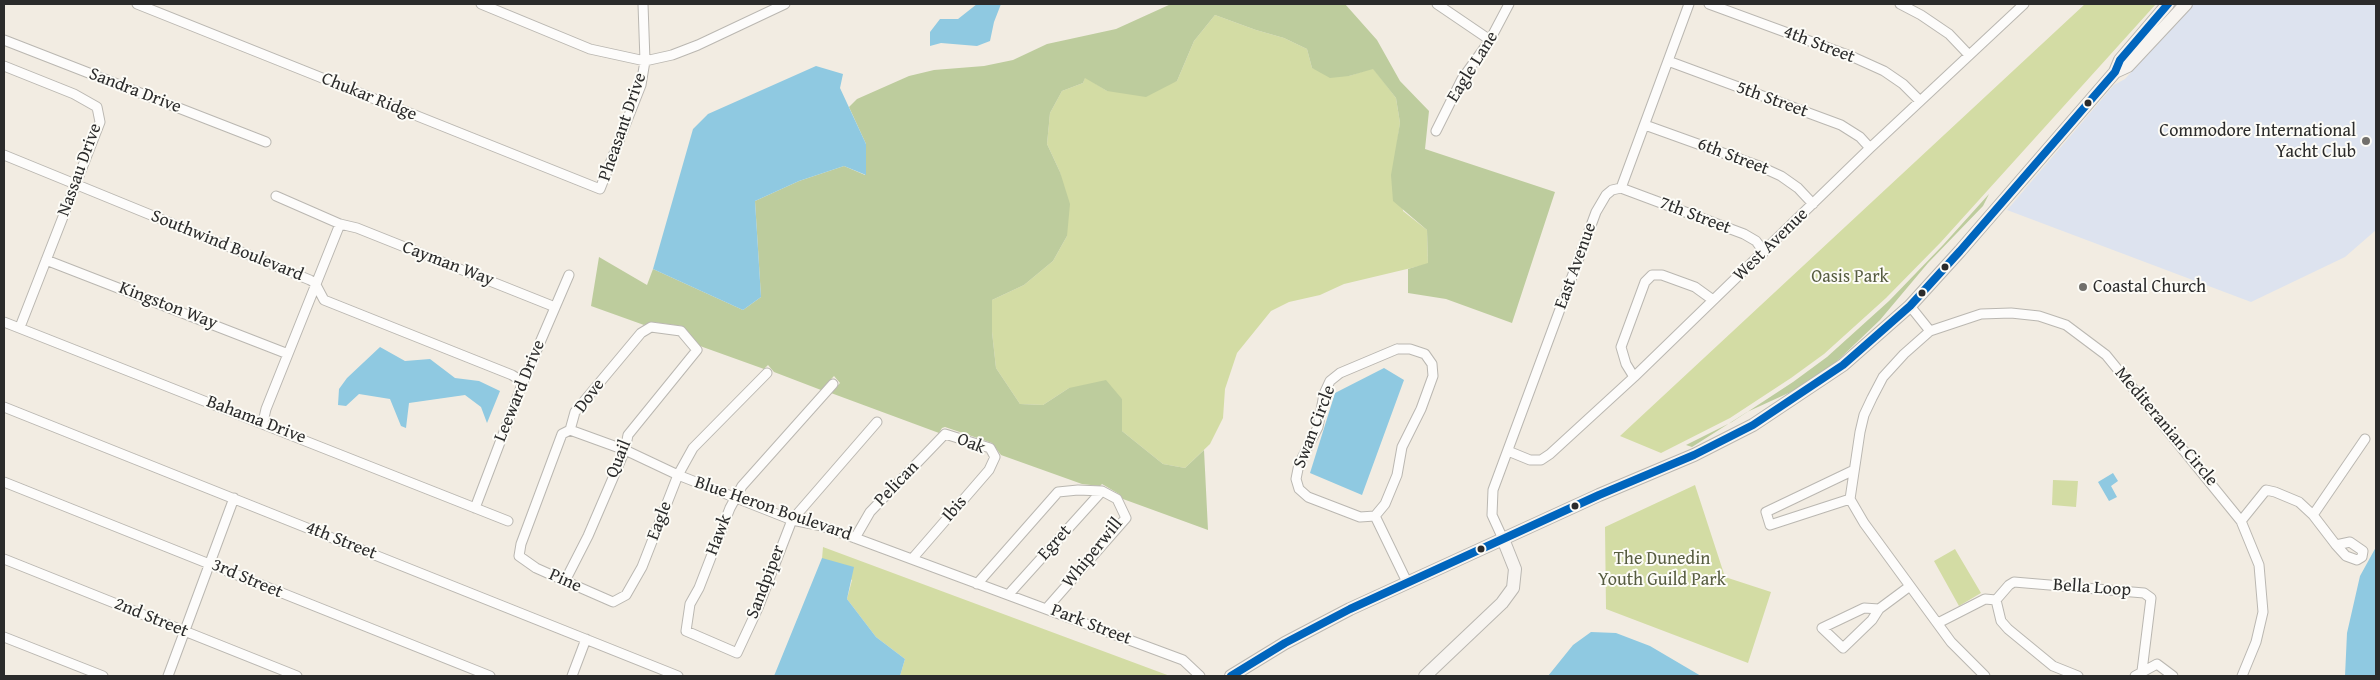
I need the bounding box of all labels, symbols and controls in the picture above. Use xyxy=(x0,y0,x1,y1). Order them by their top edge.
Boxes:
street label: 4th Street xyxy=(1780,22,1858,68)
street label: Eagle Lane xyxy=(1443,27,1503,107)
street label: Sandra Drive xyxy=(86,64,184,118)
street label: Chukar Ridge xyxy=(318,68,420,126)
street label: Pheasant Drive xyxy=(594,70,652,184)
street label: 5th Street xyxy=(1733,77,1811,123)
unlabelled marker xyxy=(2083,98,2093,108)
place label: Commodore International Yacht Club xyxy=(2159,120,2356,162)
street label: Nassau Drive xyxy=(53,121,107,219)
street label: 6th Street xyxy=(1694,134,1772,180)
marker: Commodore International Yacht Club xyxy=(2360,135,2372,147)
street label: 7th Street xyxy=(1656,193,1734,239)
street label: West Avenue xyxy=(1729,204,1813,286)
street label: Southwind Boulevard xyxy=(148,206,306,286)
street label: East Avenue xyxy=(1550,220,1602,312)
street label: Cayman Way xyxy=(399,237,497,291)
unlabelled marker xyxy=(1940,262,1950,272)
park label: Oasis Park xyxy=(1811,266,1889,288)
place label: Coastal Church xyxy=(2093,276,2206,298)
street label: Kingston Way xyxy=(116,277,220,335)
marker: Coastal Church xyxy=(2077,281,2089,293)
unlabelled marker xyxy=(1917,288,1927,298)
street label: Leeward Drive xyxy=(490,337,550,445)
street label: Mediteranian Circle xyxy=(2110,363,2222,491)
street label: Dove xyxy=(570,375,610,417)
street label: Swan Circle xyxy=(1289,382,1341,472)
street label: Bahama Drive xyxy=(203,391,309,449)
street label: Oak xyxy=(954,429,988,459)
street label: Quail xyxy=(602,437,636,481)
street label: Pelican xyxy=(870,457,924,511)
street label: Blue Heron Boulevard xyxy=(692,472,854,546)
street label: Ibis xyxy=(938,492,972,526)
street label: Eagle xyxy=(643,498,677,544)
unlabelled marker xyxy=(1570,501,1580,511)
street label: Hawk xyxy=(701,511,737,559)
street label: Whiperwill xyxy=(1058,514,1128,592)
street label: 4th Street xyxy=(302,517,380,565)
street label: Egret xyxy=(1034,521,1076,565)
street label: Sandpiper xyxy=(742,542,790,622)
unlabelled marker xyxy=(1476,544,1486,554)
park label: The Dunedin Youth Guild Park xyxy=(1598,548,1726,590)
street label: 3rd Street xyxy=(208,554,286,604)
street label: Pine xyxy=(545,564,585,598)
street label: Bella Loop xyxy=(2052,575,2132,601)
street label: 2nd Street xyxy=(111,593,191,643)
street label: Park Street xyxy=(1048,600,1134,650)

